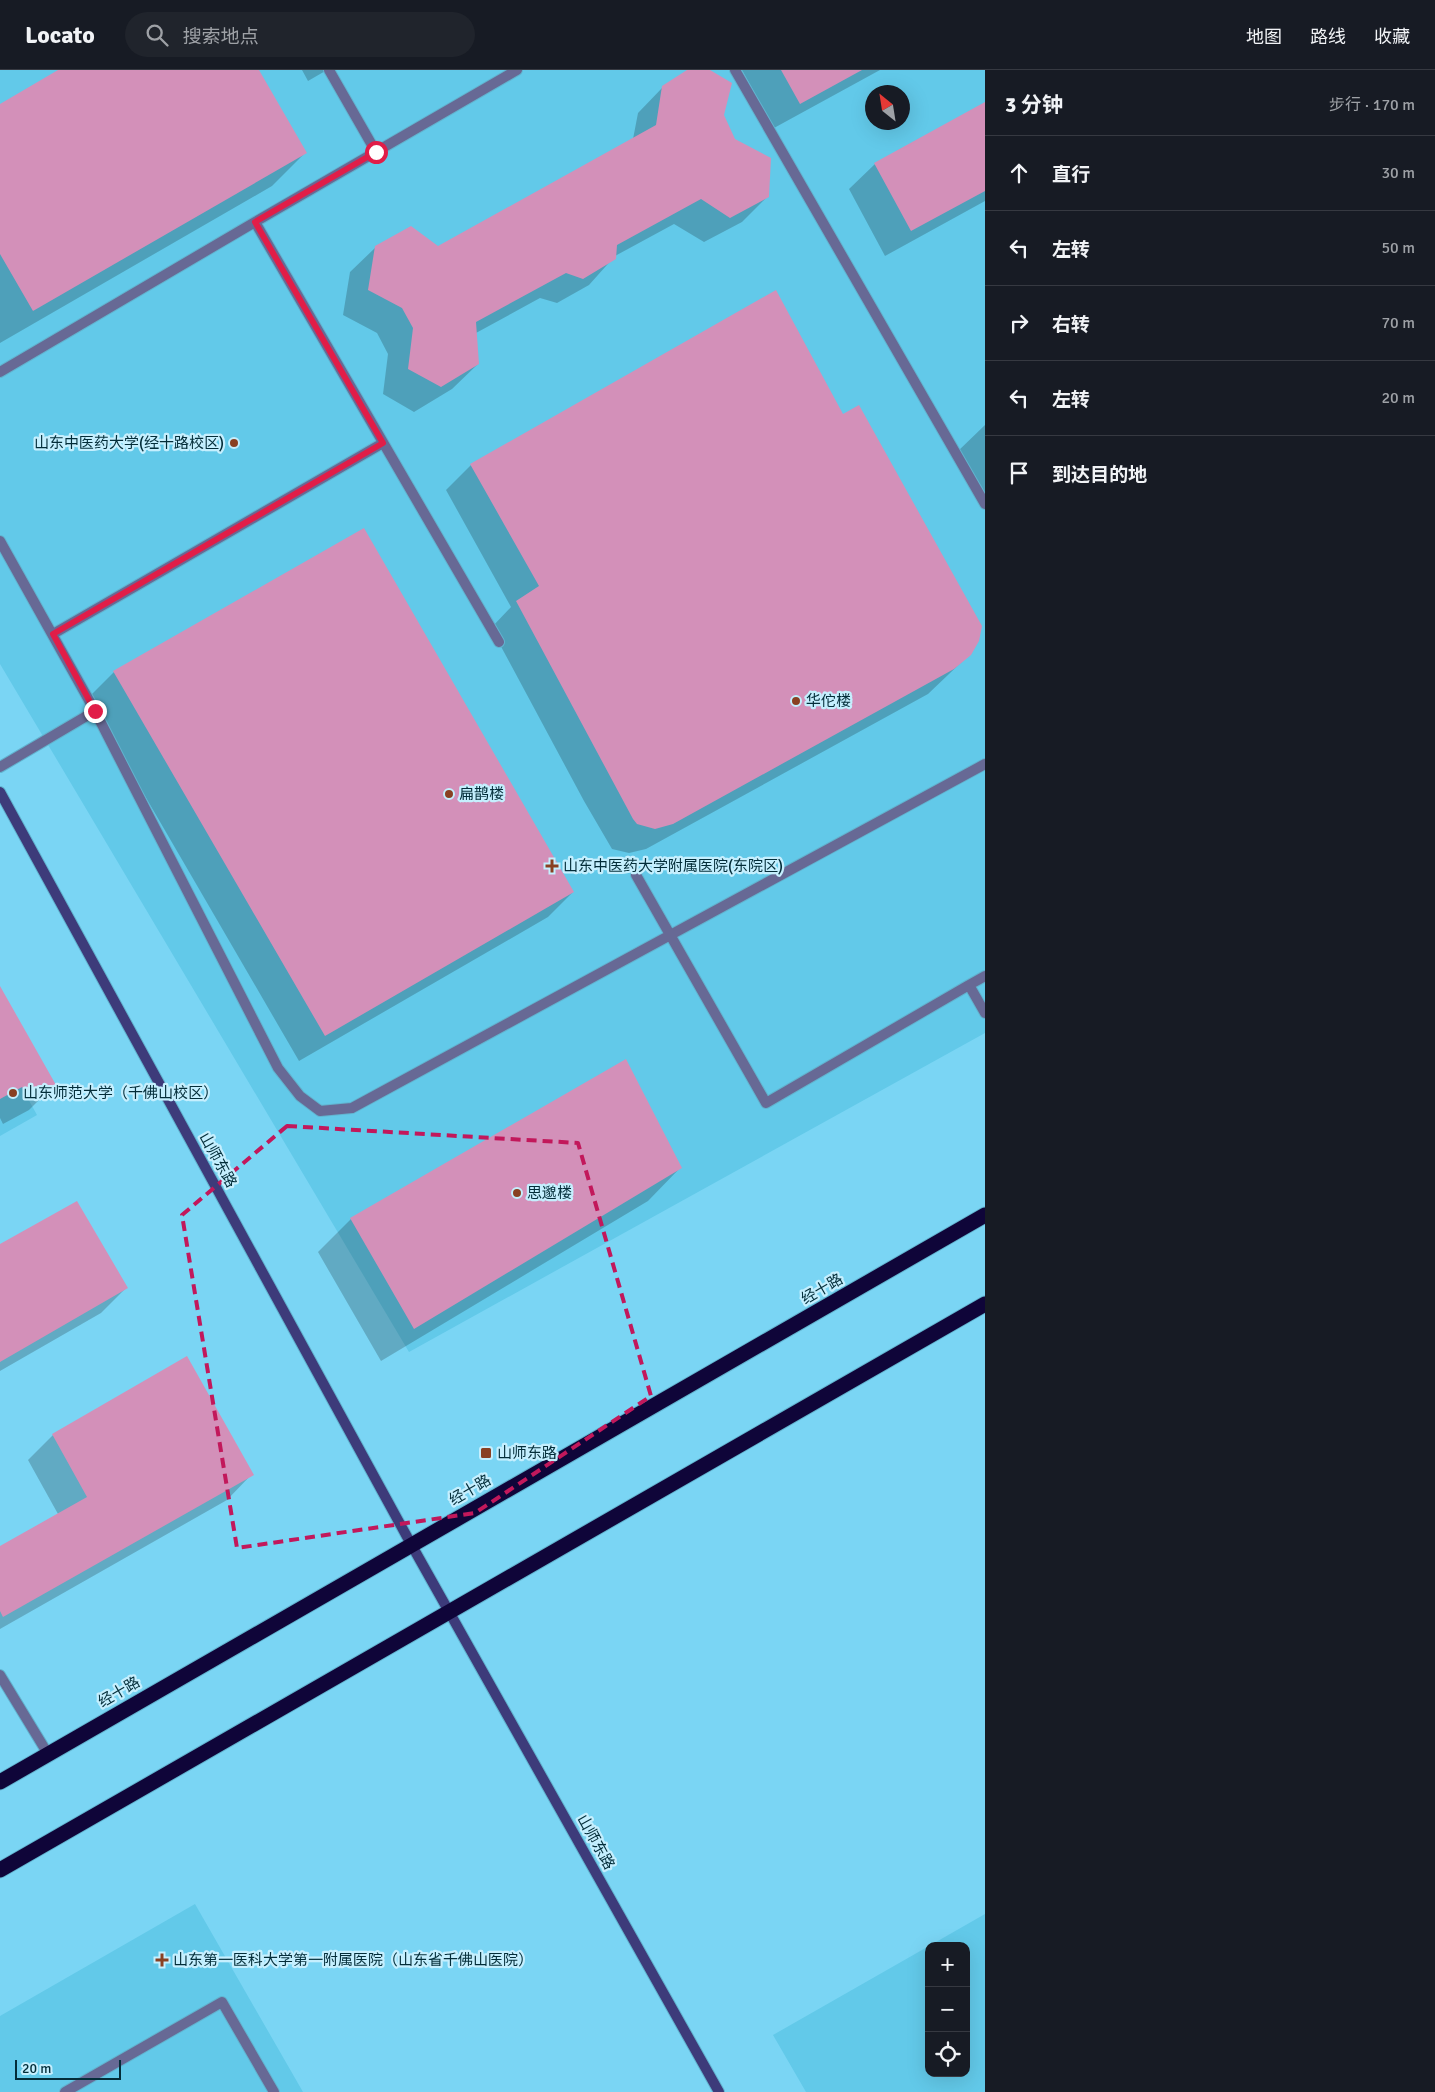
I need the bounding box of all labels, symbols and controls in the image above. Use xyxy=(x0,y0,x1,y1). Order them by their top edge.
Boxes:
search box xyxy=(125,12,475,57)
text: Locato xyxy=(25,20,95,50)
icon: search xyxy=(143,21,171,49)
text: 搜索地点 xyxy=(183,25,259,49)
text: 地图 xyxy=(1246,26,1282,48)
text: 路线 xyxy=(1310,26,1346,48)
text: 收藏 xyxy=(1374,26,1410,48)
north arrow xyxy=(865,85,910,130)
text: 3 分钟 xyxy=(1005,92,1063,118)
text: 步行 · 170 m xyxy=(1329,95,1415,115)
route start xyxy=(365,141,388,164)
icon: ahead xyxy=(1005,159,1033,187)
text: 直行 xyxy=(1052,163,1090,187)
text: 30 m xyxy=(1381,163,1415,183)
icon: left xyxy=(1005,234,1033,262)
text: 左转 xyxy=(1052,238,1090,262)
text: 50 m xyxy=(1381,238,1415,258)
icon: right xyxy=(1005,309,1033,337)
text: 右转 xyxy=(1052,313,1090,337)
text: 70 m xyxy=(1381,313,1415,333)
icon: left xyxy=(1005,384,1033,412)
text: 左转 xyxy=(1052,388,1090,412)
text: 20 m xyxy=(1381,388,1415,408)
place label: 山东中医药大学(经十路校区) xyxy=(34,434,224,452)
marker: 山东中医药大学(经十路校区) xyxy=(228,437,240,449)
icon: arrive xyxy=(1005,459,1033,487)
text: 到达目的地 xyxy=(1052,463,1147,487)
place label: 华佗楼 xyxy=(806,692,851,710)
marker: 华佗楼 xyxy=(790,695,802,707)
route end xyxy=(84,700,107,723)
place label: 扁鹊楼 xyxy=(459,785,504,803)
marker: 扁鹊楼 xyxy=(443,788,455,800)
place label: 山东中医药大学附属医院(东院区) xyxy=(563,857,783,875)
marker: 山东中医药大学附属医院(东院区) xyxy=(545,859,559,873)
place label: 山东师范大学（千佛山校区） xyxy=(23,1084,218,1102)
marker: 山东师范大学（千佛山校区） xyxy=(7,1087,19,1099)
street label: 山师东路 xyxy=(196,1129,240,1191)
place label: 思邈楼 xyxy=(527,1184,572,1202)
marker: 思邈楼 xyxy=(511,1187,523,1199)
street label: 经十路 xyxy=(798,1270,846,1308)
place label: 山师东路 xyxy=(497,1444,557,1462)
marker: 山师东路 xyxy=(479,1446,493,1460)
street label: 经十路 xyxy=(446,1471,494,1509)
street label: 经十路 xyxy=(95,1673,143,1711)
street label: 山师东路 xyxy=(574,1811,618,1873)
map controls xyxy=(925,1942,970,2077)
button: + xyxy=(925,1942,970,1987)
place label: 山东第一医科大学第一附属医院（山东省千佛山医院） xyxy=(173,1951,533,1969)
marker: 山东第一医科大学第一附属医院（山东省千佛山医院） xyxy=(155,1953,169,1967)
button: − xyxy=(925,1987,970,2032)
button: locate xyxy=(925,2032,970,2077)
scale bar xyxy=(15,2057,121,2080)
text: 20 m xyxy=(22,2060,51,2077)

